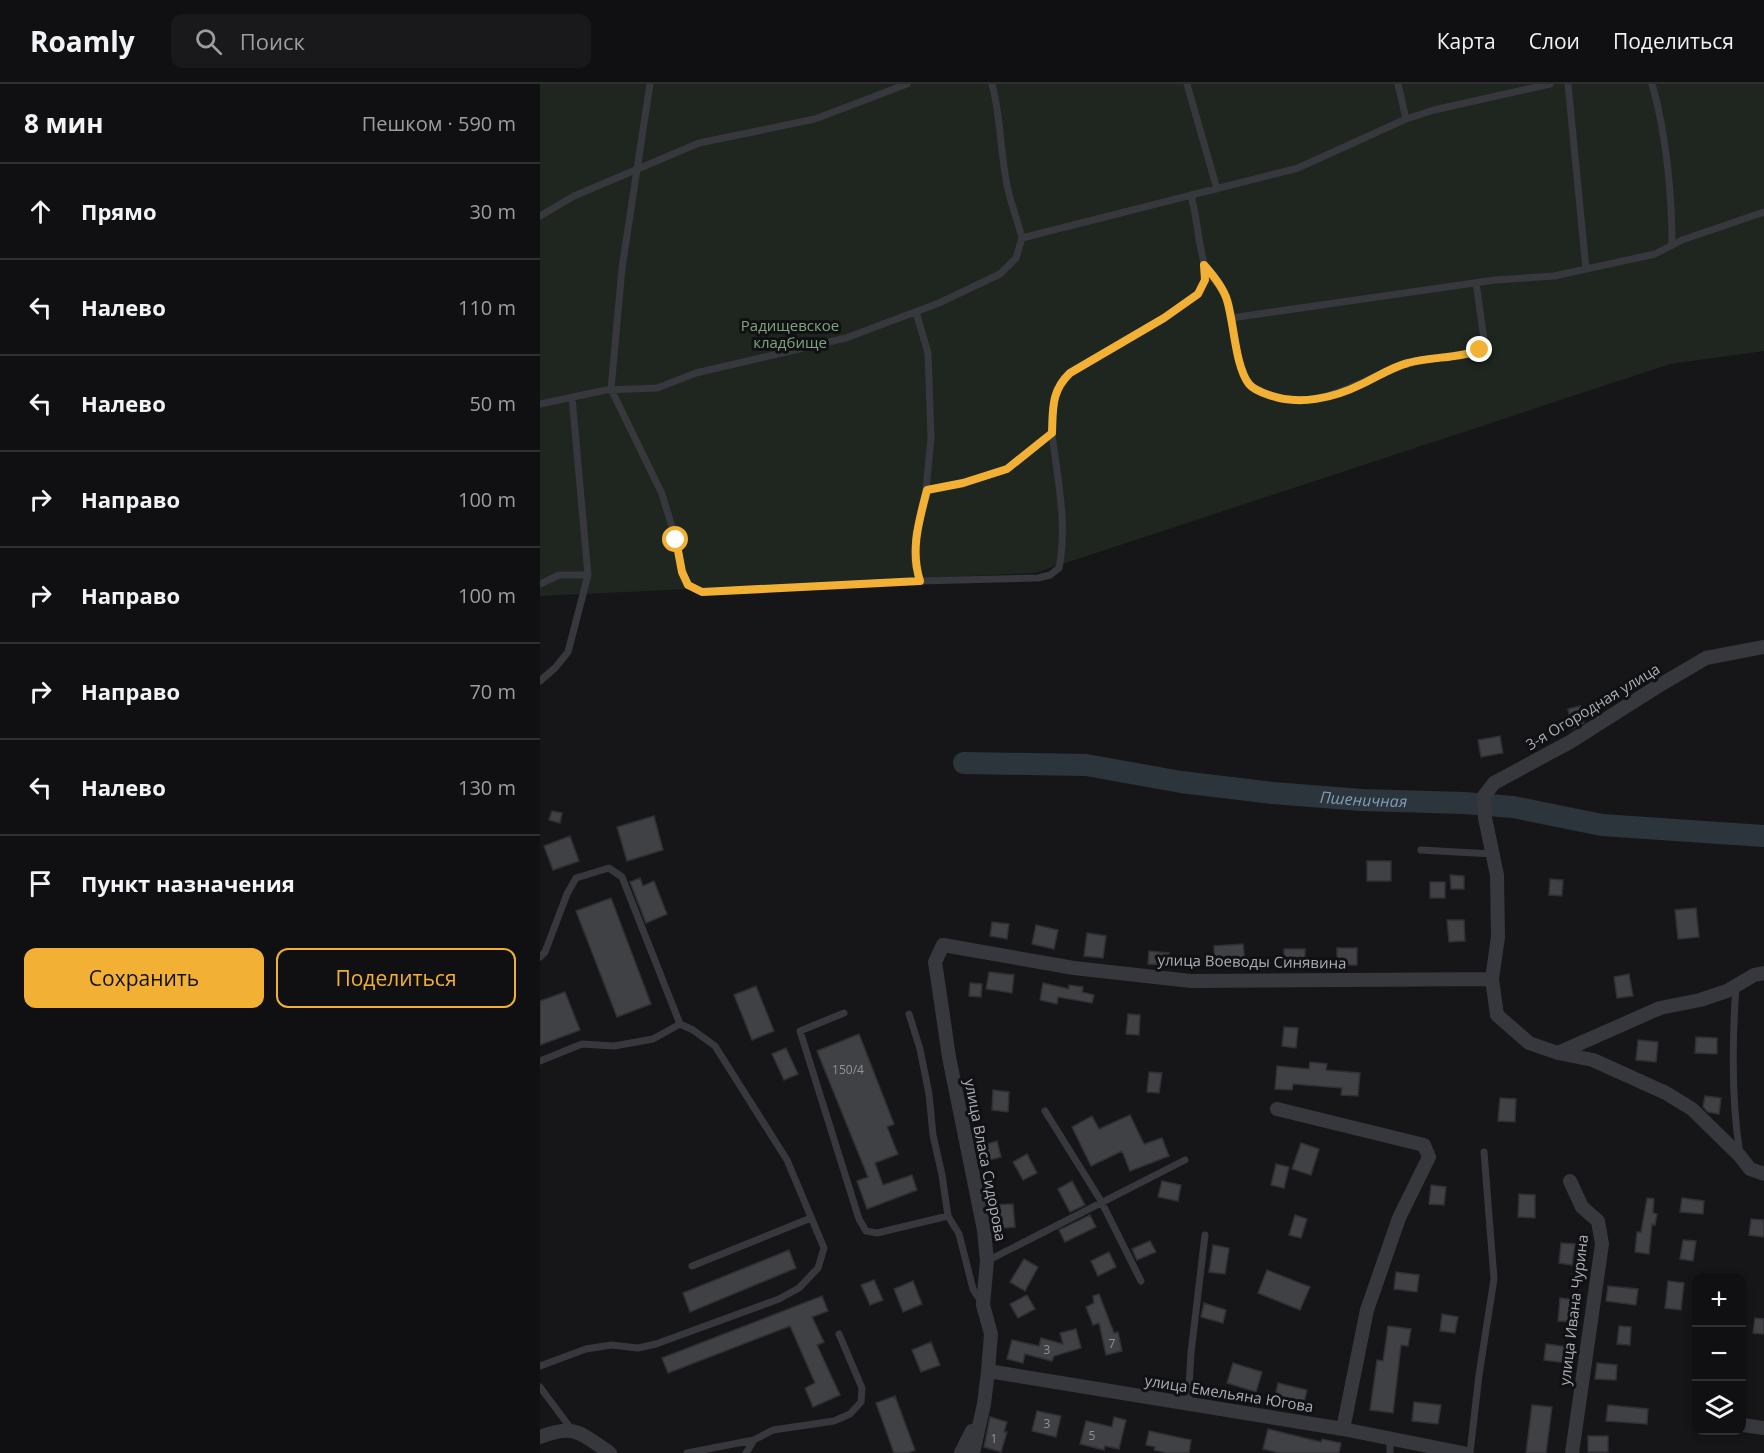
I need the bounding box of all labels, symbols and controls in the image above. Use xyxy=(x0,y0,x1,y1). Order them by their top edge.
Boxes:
search box xyxy=(171,14,591,68)
text: Roamly xyxy=(30,22,135,60)
icon: search xyxy=(192,25,225,58)
text: Поиск xyxy=(240,26,305,56)
text: Карта xyxy=(1437,27,1496,55)
text: Слои xyxy=(1529,27,1580,55)
text: Поделиться xyxy=(1613,27,1734,55)
text: 8 мин xyxy=(24,105,104,141)
text: Пешком · 590 m xyxy=(362,110,516,137)
icon: ahead xyxy=(24,195,57,228)
text: Прямо xyxy=(81,196,157,226)
text: 30 m xyxy=(469,198,516,225)
icon: left xyxy=(24,291,57,324)
text: Налево xyxy=(81,292,166,322)
text: 110 m xyxy=(458,294,516,321)
park label: Радищевское кладбище xyxy=(741,315,839,352)
route end xyxy=(1466,336,1492,362)
icon: left xyxy=(24,387,57,420)
text: Налево xyxy=(81,388,166,418)
text: 50 m xyxy=(469,390,516,417)
icon: right xyxy=(24,483,57,516)
text: Направо xyxy=(81,484,180,514)
text: 100 m xyxy=(458,486,516,513)
route start xyxy=(662,526,688,552)
icon: right xyxy=(24,579,57,612)
text: Направо xyxy=(81,580,180,610)
text: 100 m xyxy=(458,582,516,609)
street label: 3-я Огородная улица xyxy=(1522,658,1663,754)
icon: right xyxy=(24,675,57,708)
text: Направо xyxy=(81,676,180,706)
text: 70 m xyxy=(469,678,516,705)
icon: left xyxy=(24,771,57,804)
text: Налево xyxy=(81,772,166,802)
text: 130 m xyxy=(458,774,516,801)
water label: Пшеничная xyxy=(1319,786,1408,812)
icon: arrive xyxy=(24,867,57,900)
text: Пункт назначения xyxy=(81,868,295,898)
button: Сохранить xyxy=(24,948,264,1008)
button: Поделиться xyxy=(276,948,516,1008)
street label: улица Воеводы Синявина xyxy=(1157,949,1347,973)
house number: 150/4 xyxy=(832,1061,864,1078)
street label: улица Власа Сидорова xyxy=(960,1077,1012,1243)
street label: улица Ивана Чурина xyxy=(1554,1233,1592,1386)
map controls xyxy=(1692,1273,1746,1435)
button: + xyxy=(1692,1273,1746,1327)
button: − xyxy=(1692,1327,1746,1381)
house number: 7 xyxy=(1109,1335,1116,1352)
house number: 3 xyxy=(1044,1341,1051,1358)
street label: улица Емельяна Югова xyxy=(1143,1370,1315,1416)
button: layers xyxy=(1692,1381,1746,1435)
house number: 3 xyxy=(1044,1415,1051,1432)
house number: 5 xyxy=(1089,1427,1096,1444)
house number: 1 xyxy=(991,1430,997,1447)

